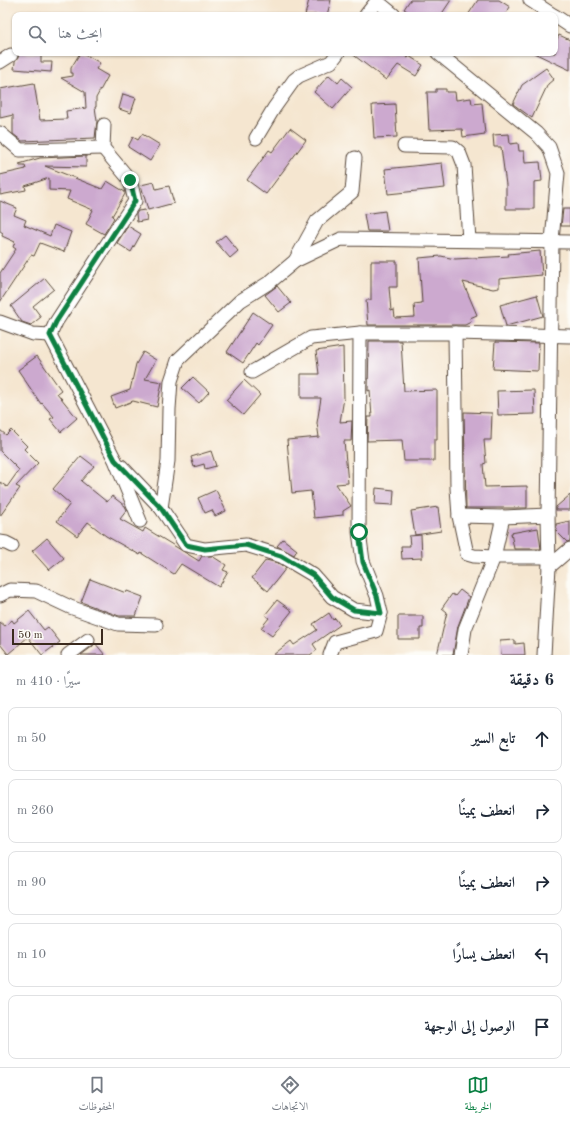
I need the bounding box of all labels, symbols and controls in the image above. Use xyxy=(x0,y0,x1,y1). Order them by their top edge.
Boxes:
search box xyxy=(12,12,558,56)
icon: search xyxy=(26,23,48,45)
text: ابحث هنا xyxy=(58,27,102,42)
route end xyxy=(121,171,139,189)
route start xyxy=(350,523,368,541)
scale bar xyxy=(12,627,103,646)
text: 50 m xyxy=(18,630,43,641)
text: 6 دقيقة xyxy=(510,672,554,689)
text: سيرًا · 410 m xyxy=(16,675,81,688)
icon: ahead xyxy=(531,728,553,750)
text: 50 m xyxy=(17,732,46,745)
text: تابع السير xyxy=(472,732,515,747)
icon: right xyxy=(531,800,553,822)
text: 260 m xyxy=(17,804,54,817)
text: انعطف يمينًا xyxy=(459,804,515,819)
icon: right xyxy=(531,872,553,894)
text: 90 m xyxy=(17,876,46,889)
text: انعطف يمينًا xyxy=(459,876,515,891)
icon: left xyxy=(531,944,553,966)
text: 10 m xyxy=(17,948,46,961)
text: انعطف يسارًا xyxy=(453,948,515,963)
icon: arrive xyxy=(531,1016,553,1038)
text: الوصول إلى الوجهة xyxy=(424,1020,515,1035)
tab: المحفوظات xyxy=(78,1074,115,1117)
tab: الاتجاهات xyxy=(271,1074,308,1117)
tab: الخريطة xyxy=(465,1074,492,1117)

